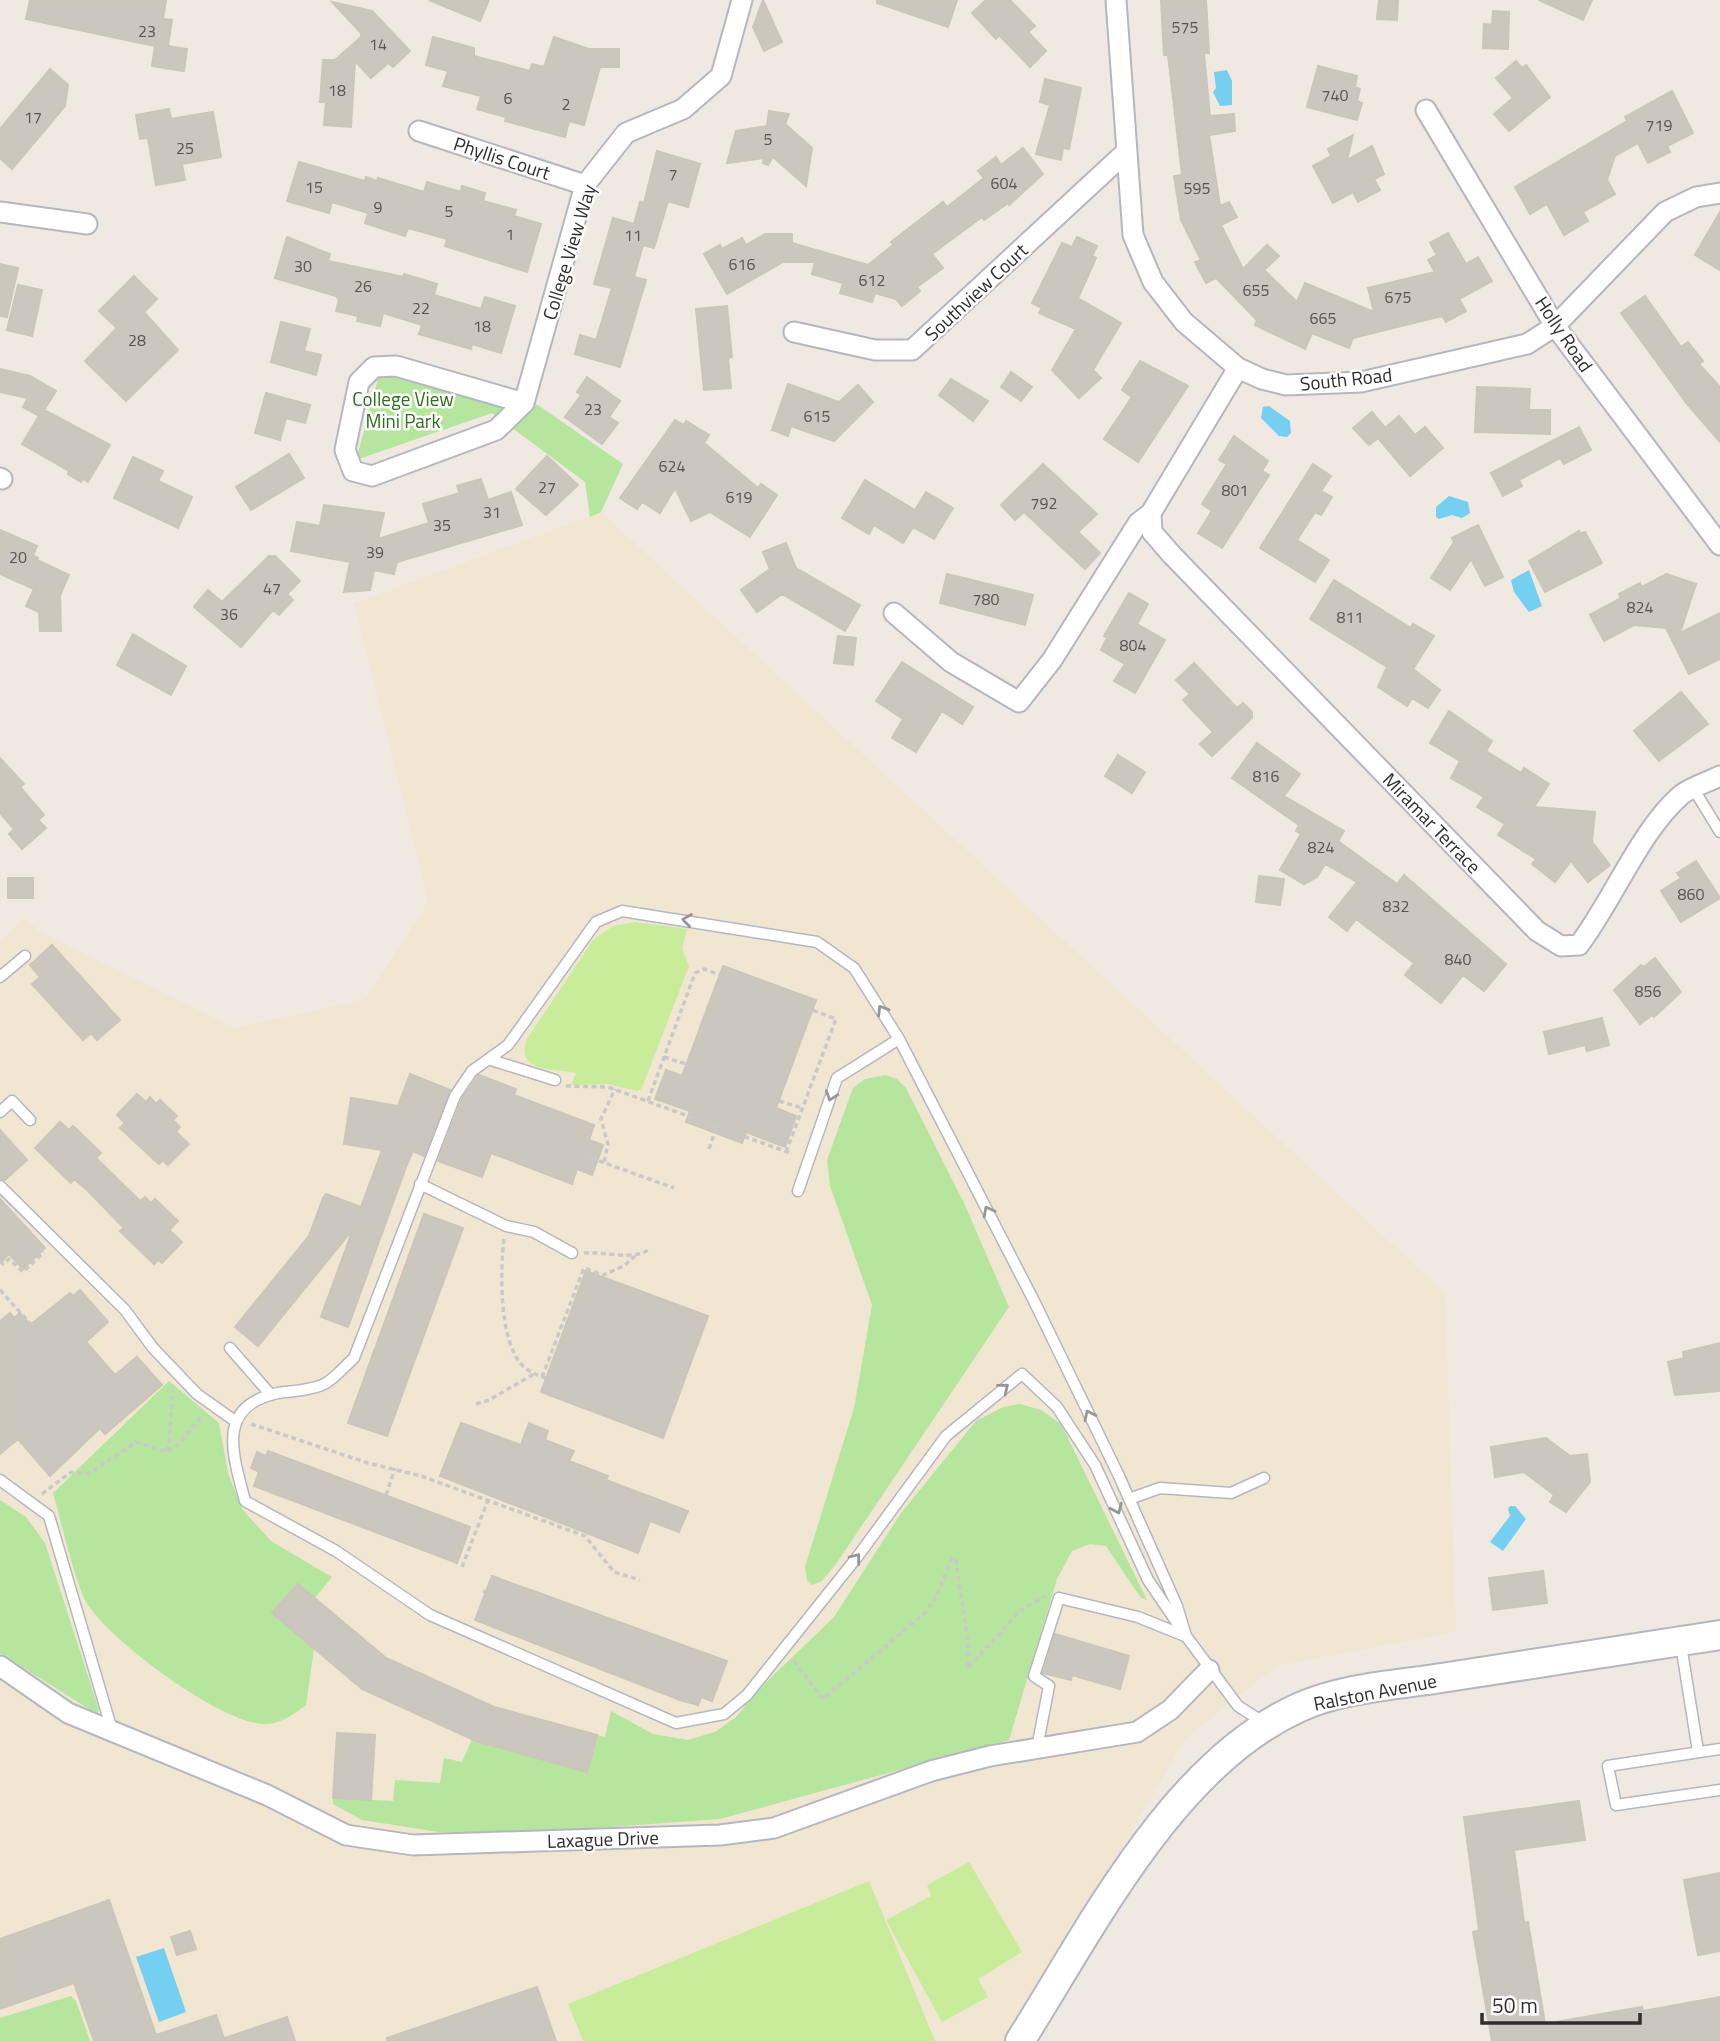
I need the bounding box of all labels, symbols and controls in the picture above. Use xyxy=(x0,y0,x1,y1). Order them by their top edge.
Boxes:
house number: 575 xyxy=(1172,15,1198,39)
house number: 23 xyxy=(138,19,156,43)
house number: 14 xyxy=(369,32,387,56)
house number: 18 xyxy=(328,78,346,102)
house number: 740 xyxy=(1322,83,1348,107)
house number: 6 xyxy=(504,86,513,110)
house number: 2 xyxy=(562,92,570,116)
house number: 17 xyxy=(24,105,42,129)
house number: 719 xyxy=(1646,113,1672,137)
house number: 5 xyxy=(764,127,773,151)
street label: Phyllis Court xyxy=(450,128,555,187)
house number: 25 xyxy=(176,136,194,160)
house number: 7 xyxy=(669,162,677,186)
house number: 604 xyxy=(991,171,1017,195)
house number: 15 xyxy=(305,175,323,199)
house number: 595 xyxy=(1184,176,1210,200)
street label: College View Way xyxy=(534,180,603,323)
house number: 9 xyxy=(374,195,383,219)
house number: 5 xyxy=(445,199,454,223)
house number: 1 xyxy=(506,222,514,246)
house number: 11 xyxy=(624,223,642,247)
street label: Southview Court xyxy=(917,236,1034,347)
house number: 616 xyxy=(729,252,755,276)
house number: 30 xyxy=(294,254,312,278)
house number: 612 xyxy=(859,268,885,292)
house number: 26 xyxy=(354,274,372,298)
house number: 655 xyxy=(1243,278,1269,302)
house number: 675 xyxy=(1385,285,1411,309)
street label: Holly Road xyxy=(1528,290,1600,377)
house number: 22 xyxy=(412,296,430,320)
house number: 665 xyxy=(1310,306,1336,330)
house number: 18 xyxy=(473,314,491,338)
house number: 28 xyxy=(128,328,146,352)
street label: South Road xyxy=(1298,359,1394,398)
park label: College View Mini Park xyxy=(352,384,454,435)
house number: 23 xyxy=(584,397,602,421)
house number: 615 xyxy=(804,404,830,428)
house number: 624 xyxy=(659,454,685,478)
house number: 27 xyxy=(538,475,556,499)
house number: 801 xyxy=(1222,478,1248,502)
house number: 619 xyxy=(726,485,752,509)
house number: 792 xyxy=(1031,491,1057,515)
house number: 31 xyxy=(483,500,501,524)
house number: 35 xyxy=(433,513,451,537)
house number: 39 xyxy=(366,540,384,564)
house number: 20 xyxy=(9,545,27,569)
house number: 47 xyxy=(263,576,281,600)
house number: 780 xyxy=(973,587,999,611)
house number: 824 xyxy=(1627,595,1653,619)
house number: 36 xyxy=(220,602,238,626)
house number: 811 xyxy=(1337,605,1363,629)
house number: 804 xyxy=(1120,633,1146,657)
house number: 816 xyxy=(1253,764,1279,788)
street label: Miramar Terrace xyxy=(1377,766,1488,880)
house number: 824 xyxy=(1308,835,1334,859)
house number: 860 xyxy=(1678,882,1704,906)
house number: 832 xyxy=(1383,894,1409,918)
one-way arrow xyxy=(681,913,693,928)
house number: 840 xyxy=(1445,947,1471,971)
house number: 856 xyxy=(1635,979,1661,1003)
one-way arrow xyxy=(877,1005,890,1018)
one-way arrow xyxy=(825,1090,839,1102)
one-way arrow xyxy=(983,1206,997,1218)
one-way arrow xyxy=(996,1384,1009,1396)
one-way arrow xyxy=(1084,1410,1098,1422)
one-way arrow xyxy=(1109,1501,1123,1514)
one-way arrow xyxy=(847,1553,860,1566)
street label: Ralston Avenue xyxy=(1311,1665,1439,1718)
street label: Laxague Drive xyxy=(547,1822,659,1855)
scale bar xyxy=(1482,1982,1640,2026)
text: 50 m xyxy=(1492,1989,1538,2021)

